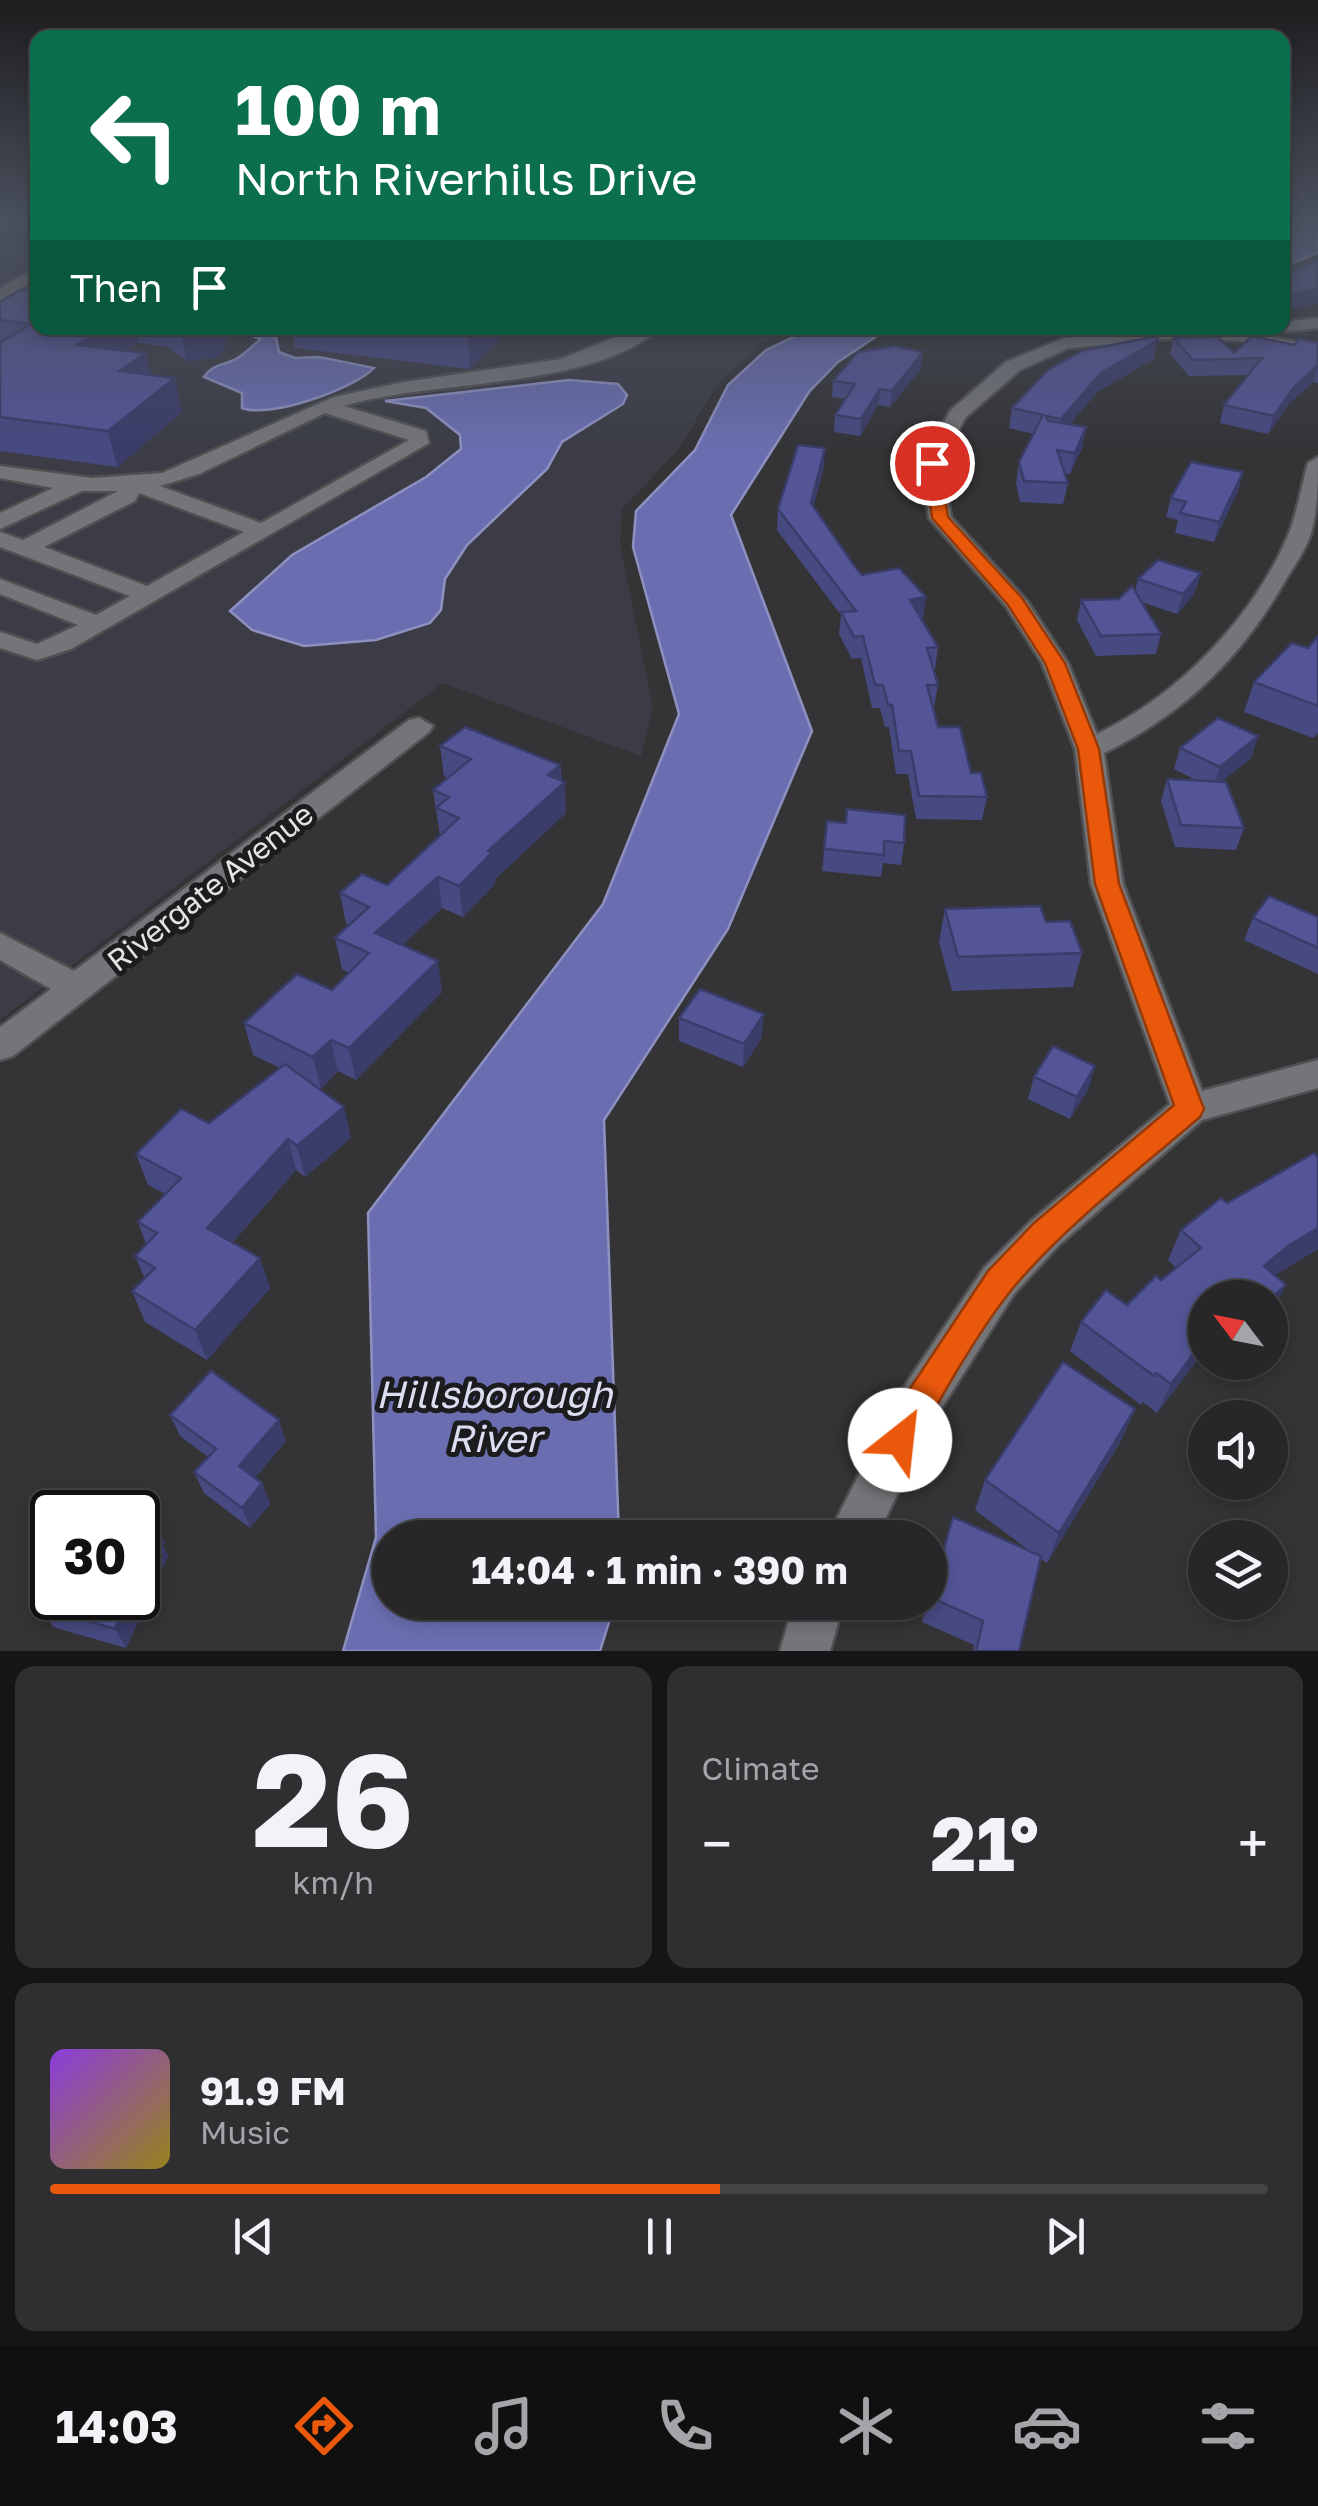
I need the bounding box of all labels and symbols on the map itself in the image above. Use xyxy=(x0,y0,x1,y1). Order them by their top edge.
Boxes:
pin xyxy=(890,421,975,506)
street label: Rivergate Avenue xyxy=(100,795,320,979)
north arrow xyxy=(1188,1280,1288,1380)
water label: Hillsborough River xyxy=(376,1371,614,1460)
position arrow xyxy=(848,1388,952,1492)
speed limit sign: 30 xyxy=(30,1490,160,1620)

